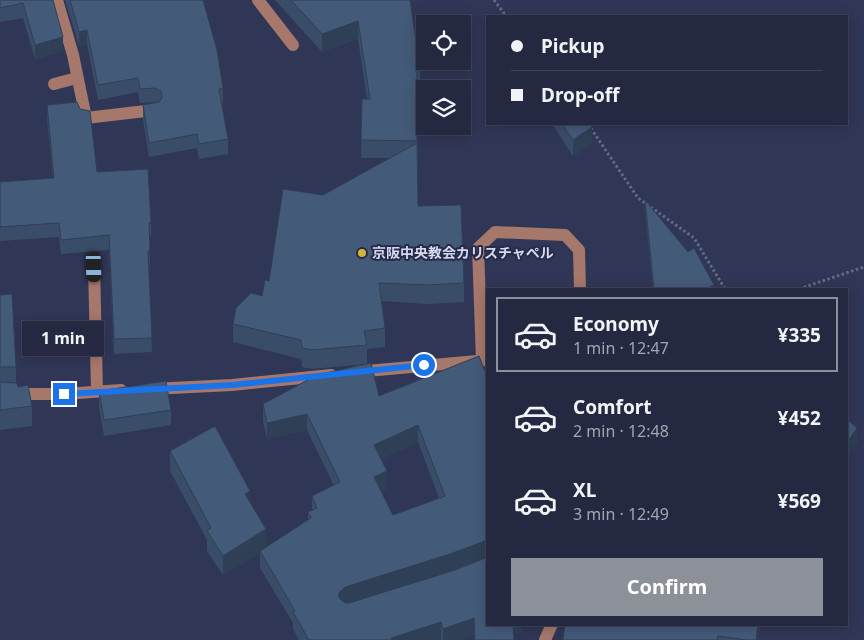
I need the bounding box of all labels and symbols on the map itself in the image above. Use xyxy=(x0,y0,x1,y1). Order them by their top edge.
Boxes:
place label: 京阪中央教会カリスチャペル xyxy=(372,243,554,262)
marker: 京阪中央教会カリスチャペル xyxy=(356,247,368,259)
car xyxy=(85,252,102,282)
callout: 1 min xyxy=(23,322,105,356)
route start xyxy=(413,354,435,376)
route end xyxy=(53,383,75,405)

